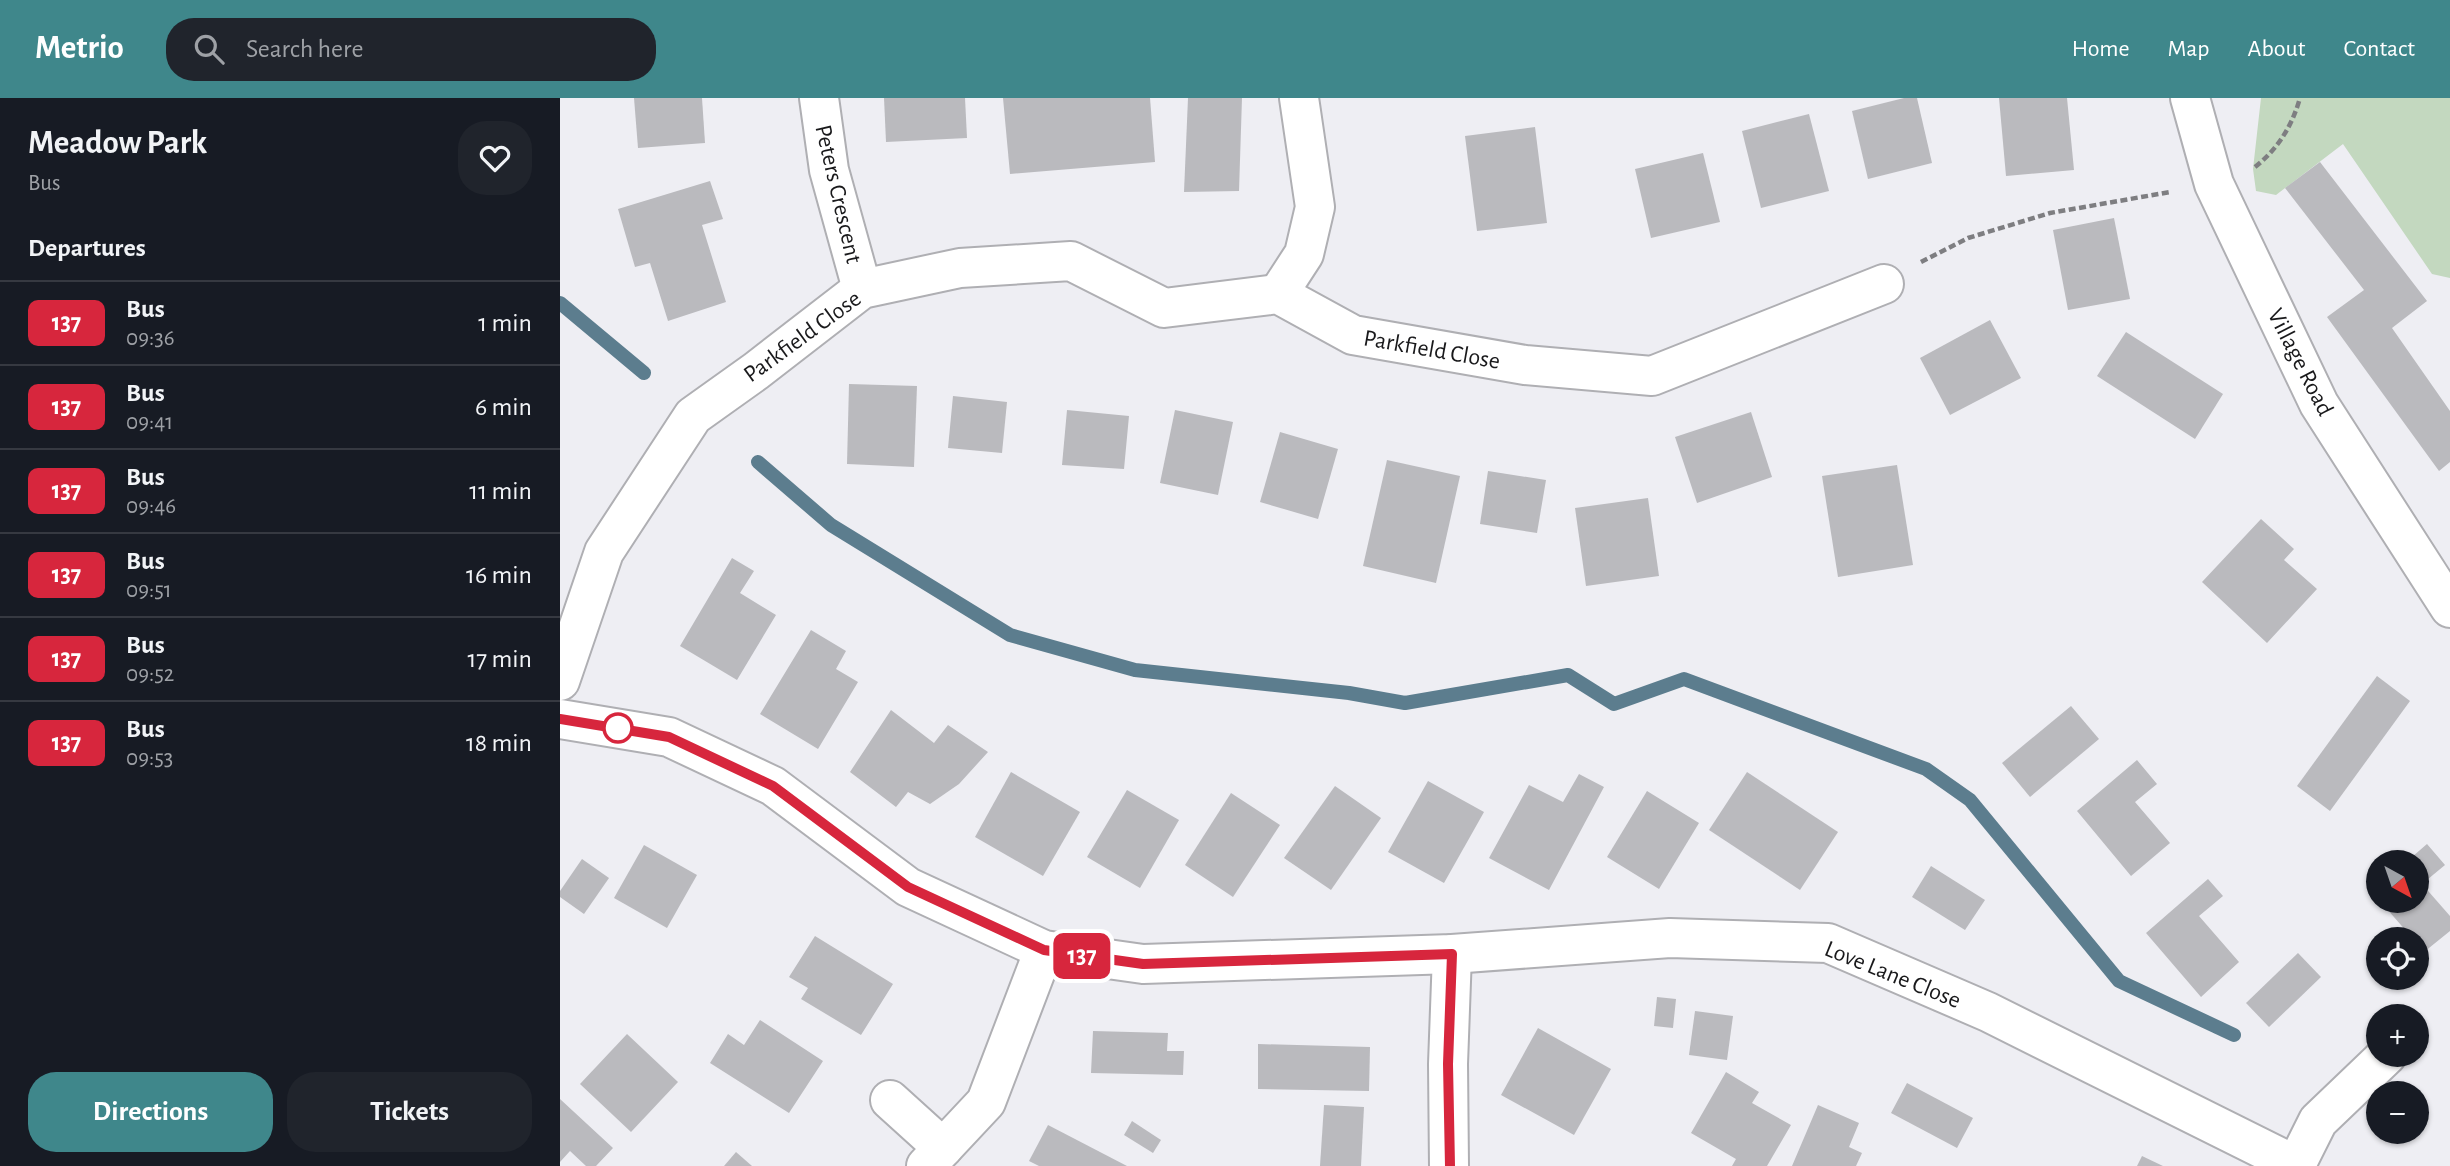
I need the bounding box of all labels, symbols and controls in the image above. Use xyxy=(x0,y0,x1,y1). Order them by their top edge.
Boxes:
search box xyxy=(166,18,656,81)
icon: search xyxy=(190,30,228,68)
text: Metrio xyxy=(35,32,124,65)
text: Search here xyxy=(246,36,363,62)
text: Home xyxy=(2072,37,2130,61)
text: Map xyxy=(2168,37,2210,61)
text: About xyxy=(2248,37,2305,61)
text: Contact xyxy=(2343,37,2415,61)
button: heart xyxy=(458,121,532,195)
street label: Peters Crescent xyxy=(810,123,866,266)
text: Meadow Park xyxy=(28,127,207,160)
text: Bus xyxy=(28,172,61,195)
text: Departures xyxy=(28,235,146,261)
street label: Parkfield Close xyxy=(740,286,866,387)
text: Bus xyxy=(126,296,165,322)
street label: Village Road xyxy=(2263,305,2337,420)
text: 1 min xyxy=(478,310,532,336)
text: 137 xyxy=(52,311,81,335)
street label: Parkfield Close xyxy=(1362,326,1502,374)
text: 09:36 xyxy=(126,327,175,350)
text: Bus xyxy=(126,380,165,406)
text: 6 min xyxy=(475,394,532,420)
text: 137 xyxy=(52,395,81,419)
text: 09:41 xyxy=(126,411,173,434)
text: Bus xyxy=(126,464,165,490)
text: 11 min xyxy=(469,478,532,504)
text: 137 xyxy=(52,479,81,503)
text: 09:46 xyxy=(126,495,176,518)
text: Bus xyxy=(126,548,165,574)
text: 16 min xyxy=(466,562,532,588)
text: 137 xyxy=(52,563,81,587)
text: 09:51 xyxy=(126,579,172,602)
text: Bus xyxy=(126,632,165,658)
text: 17 min xyxy=(467,646,532,672)
text: 137 xyxy=(52,647,81,671)
text: 09:52 xyxy=(126,663,174,686)
unlabelled marker xyxy=(603,713,633,743)
text: Bus xyxy=(126,716,165,742)
text: 18 min xyxy=(466,730,532,756)
text: 137 xyxy=(52,731,81,755)
text: 09:53 xyxy=(126,747,173,770)
north arrow xyxy=(2366,850,2429,914)
map controls xyxy=(2366,850,2429,1144)
button: locate xyxy=(2366,927,2429,990)
line badge: 137 xyxy=(1042,933,1122,979)
street label: Love Lane Close xyxy=(1821,937,1964,1013)
text: 137 xyxy=(1067,944,1097,968)
button: + xyxy=(2366,1004,2429,1067)
button: Directions xyxy=(28,1072,273,1152)
button: Tickets xyxy=(287,1072,532,1152)
button: − xyxy=(2366,1081,2429,1144)

